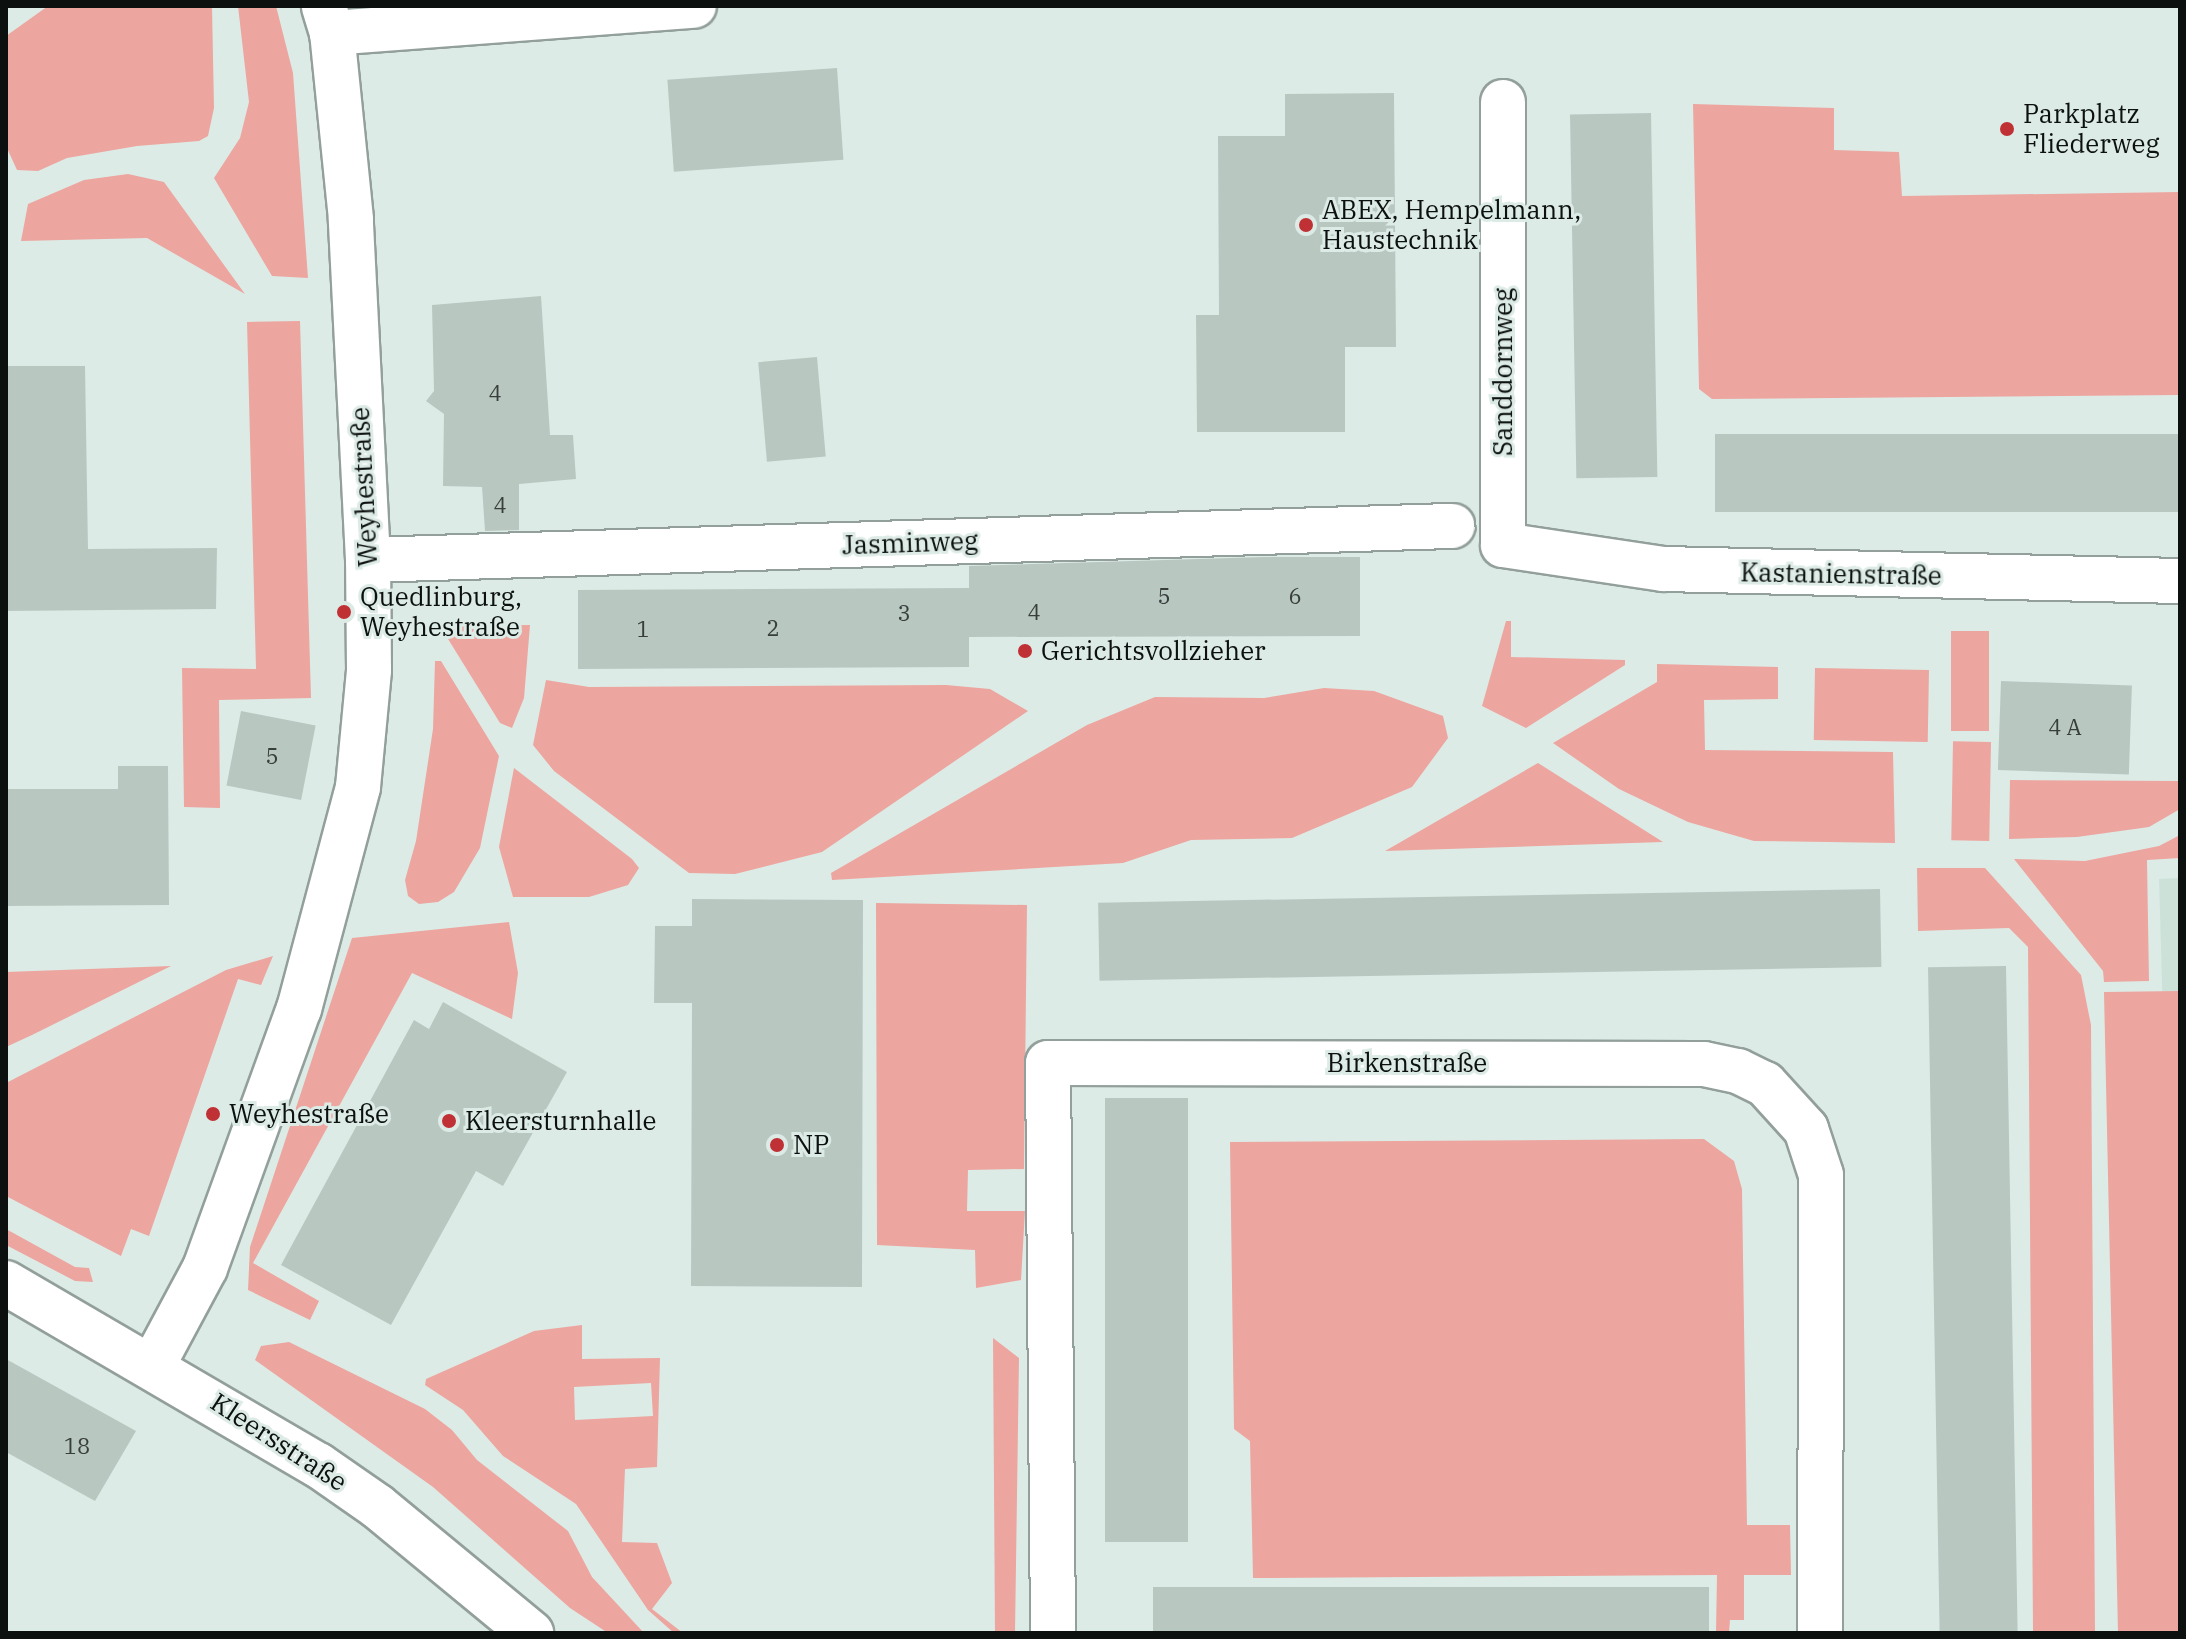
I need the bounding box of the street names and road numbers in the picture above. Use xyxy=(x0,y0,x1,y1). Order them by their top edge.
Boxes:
street label: Sanddornweg xyxy=(1487,288,1519,456)
street label: Weyhestraße xyxy=(344,406,384,568)
street label: Jasminweg xyxy=(841,525,979,561)
street label: Kastanienstraße xyxy=(1740,557,1942,591)
street label: Birkenstraße xyxy=(1327,1047,1487,1079)
street label: Kleersstraße xyxy=(205,1386,353,1498)

